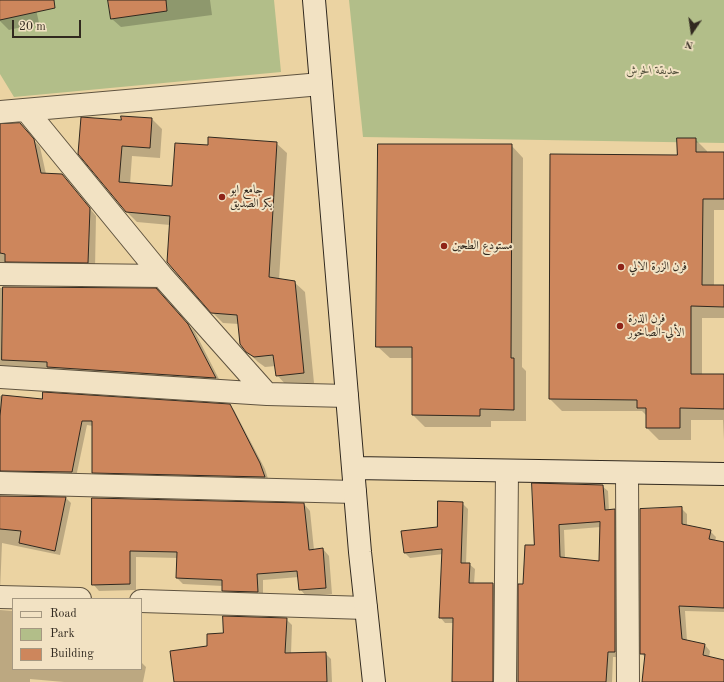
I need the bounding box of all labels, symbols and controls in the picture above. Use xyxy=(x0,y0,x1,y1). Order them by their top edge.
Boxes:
scale bar xyxy=(14,12,83,38)
north arrow xyxy=(672,12,712,52)
text: 20 m xyxy=(19,21,46,33)
text: N xyxy=(684,38,695,50)
park label: حديقة الحرش xyxy=(626,64,680,78)
place label: جامع ابو بكر الصديق xyxy=(230,183,272,211)
marker: جامع ابو بكر الصديق xyxy=(217,192,227,202)
place label: مستودع الطحين xyxy=(452,239,513,253)
marker: مستودع الطحين xyxy=(439,241,449,251)
place label: فرن الزرة الالي xyxy=(629,260,687,274)
marker: فرن الزرة الالي xyxy=(616,262,626,272)
place label: فرن الذرة الألي-الصاخور xyxy=(628,312,684,340)
marker: فرن الذرة الألي-الصاخور xyxy=(615,321,625,331)
legend xyxy=(12,598,142,670)
text: Road xyxy=(50,608,77,620)
text: Park xyxy=(50,628,75,640)
text: Building xyxy=(50,648,94,660)

